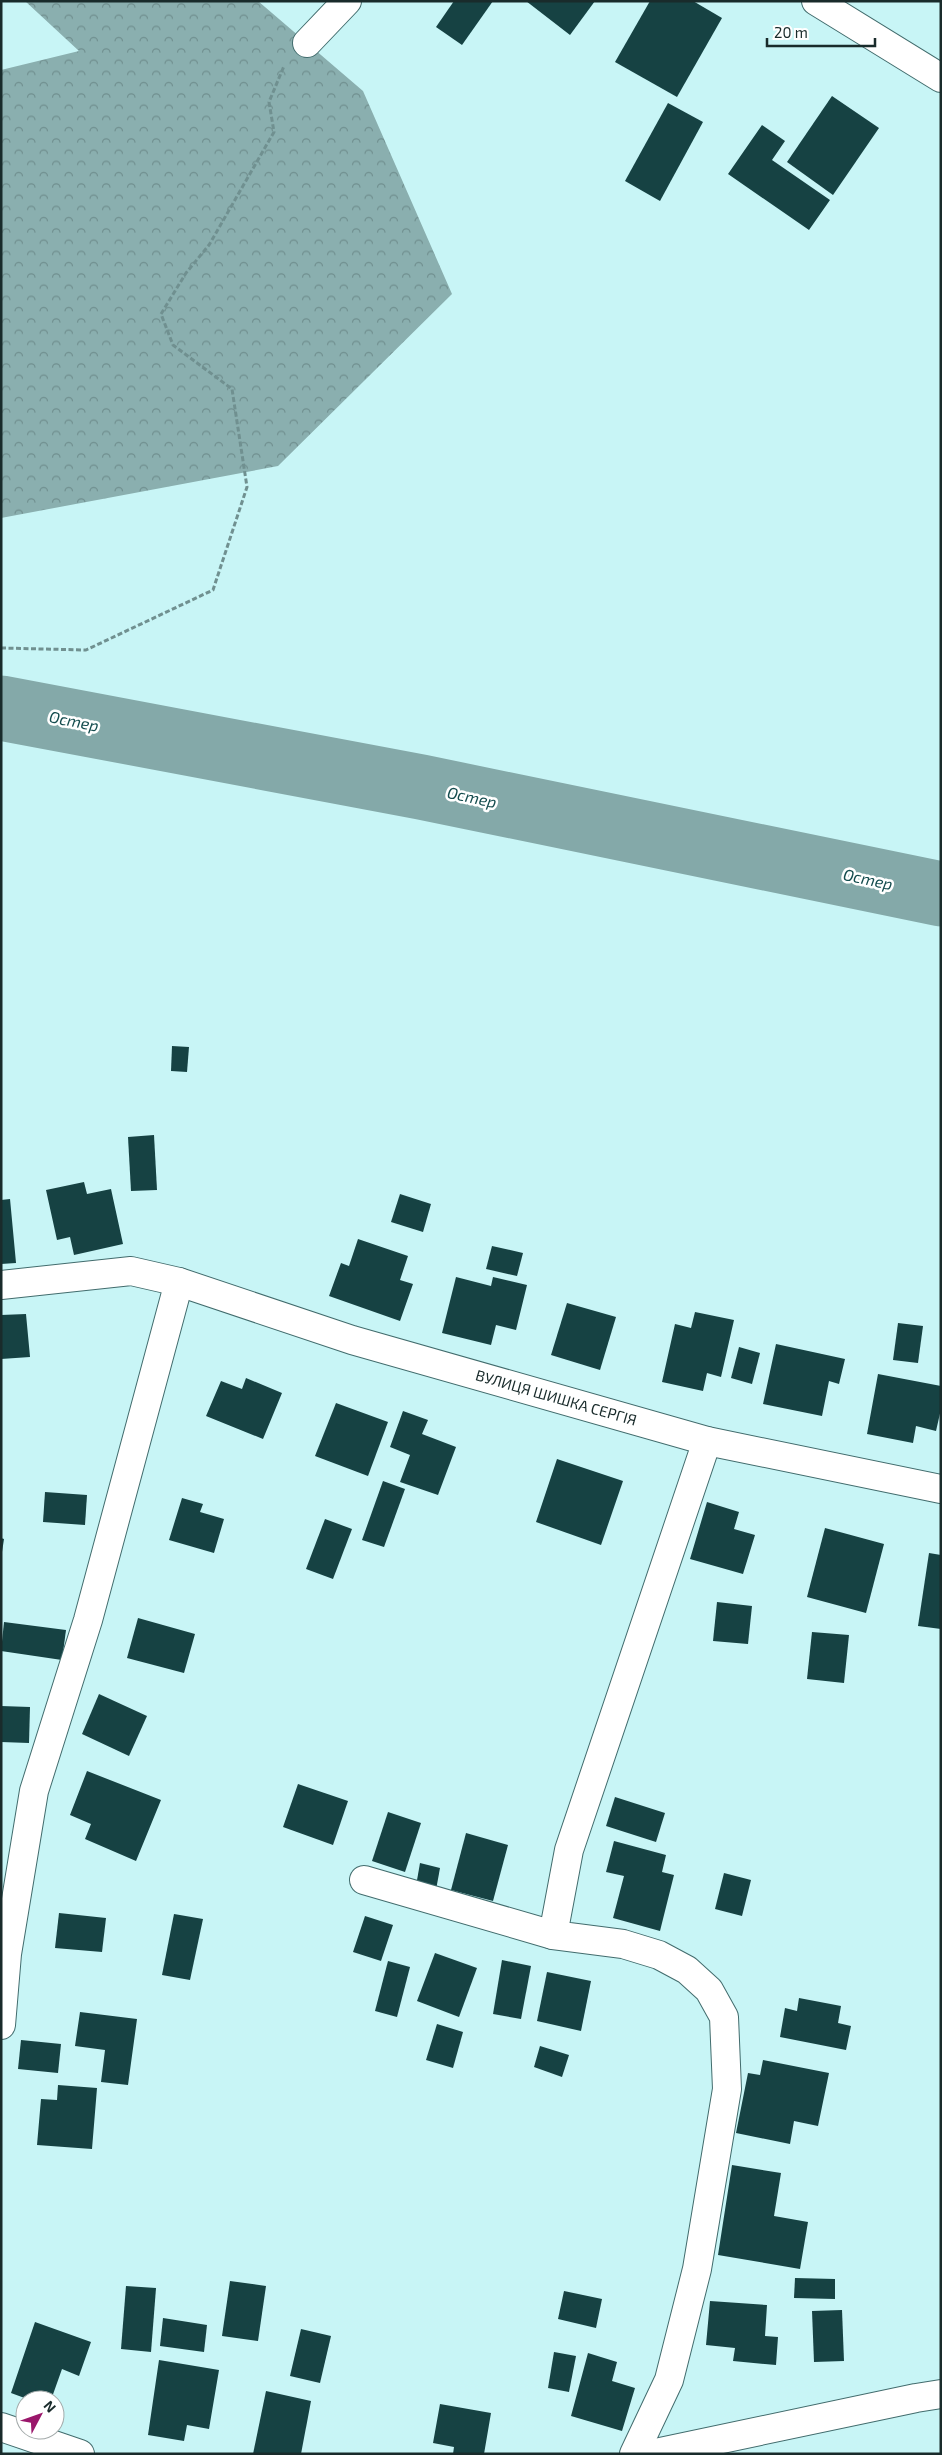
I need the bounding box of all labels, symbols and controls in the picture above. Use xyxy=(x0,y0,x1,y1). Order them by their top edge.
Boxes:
scale bar xyxy=(767,15,874,47)
text: 20 m xyxy=(774,23,808,41)
water label: Остер xyxy=(48,706,101,735)
water label: Остер xyxy=(446,782,499,811)
water label: Остер xyxy=(842,864,895,893)
street label: ВУЛИЦЯ ШИШКА СЕРГІЯ xyxy=(474,1365,639,1429)
north arrow xyxy=(15,2390,65,2440)
text: N xyxy=(40,2397,60,2416)

